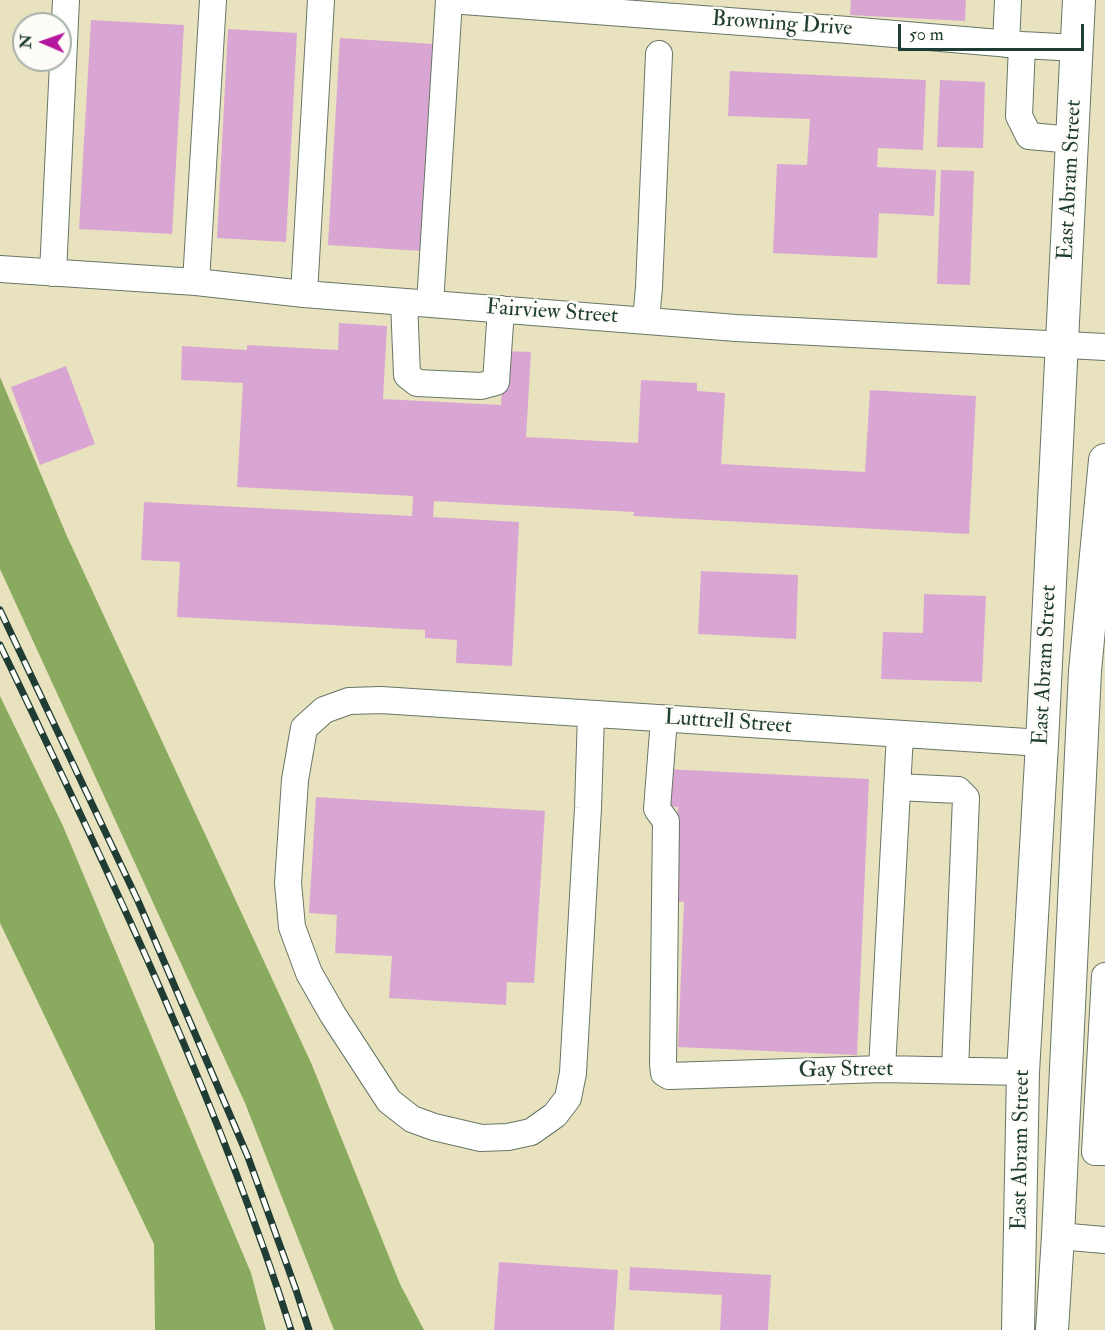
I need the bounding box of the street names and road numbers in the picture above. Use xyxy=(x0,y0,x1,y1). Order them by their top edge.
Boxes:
street label: Browning Drive xyxy=(711,7,853,43)
street label: East Abram Street xyxy=(1054,99,1088,261)
street label: Fairview Street xyxy=(485,295,619,331)
street label: East Abram Street xyxy=(1029,584,1063,746)
street label: Luttrell Street xyxy=(663,705,793,741)
street label: Gay Street xyxy=(798,1057,894,1085)
street label: East Abram Street xyxy=(1007,1069,1037,1231)

